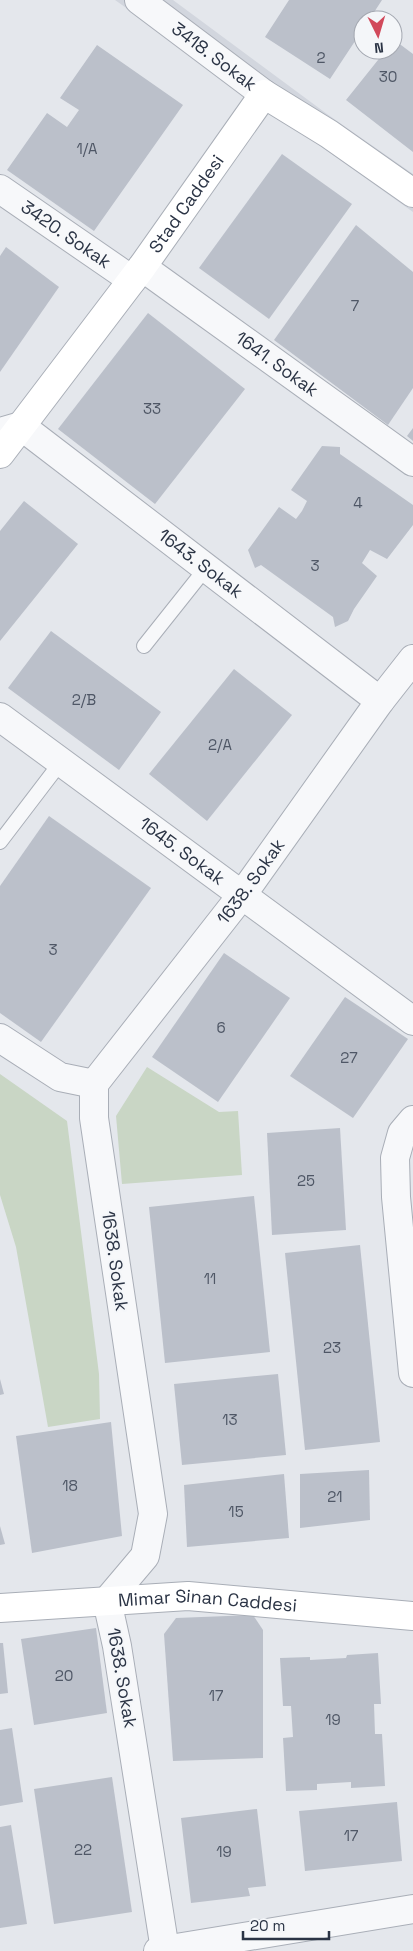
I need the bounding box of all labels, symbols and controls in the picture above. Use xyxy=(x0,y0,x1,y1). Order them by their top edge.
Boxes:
north arrow xyxy=(353,10,403,60)
street label: 3418. Sokak xyxy=(167,17,262,96)
text: N xyxy=(374,39,385,57)
house number: 2 xyxy=(316,48,326,67)
house number: 30 xyxy=(379,67,397,86)
house number: 1/A xyxy=(76,139,98,158)
street label: Stad Caddesi xyxy=(144,150,229,257)
street label: 3420. Sokak xyxy=(17,195,116,273)
house number: 7 xyxy=(351,296,359,315)
street label: 1641. Sokak xyxy=(231,326,323,401)
house number: 33 xyxy=(143,399,161,418)
house number: 4 xyxy=(353,493,363,512)
street label: 1643. Sokak xyxy=(154,523,248,603)
house number: 3 xyxy=(310,556,320,575)
house number: 2/B xyxy=(72,690,96,709)
house number: 2/A xyxy=(208,735,233,754)
street label: 1645. Sokak xyxy=(135,811,230,890)
street label: 1638. Sokak xyxy=(211,834,290,929)
house number: 3 xyxy=(48,940,58,959)
house number: 6 xyxy=(216,1018,226,1037)
house number: 27 xyxy=(340,1048,358,1067)
house number: 25 xyxy=(297,1171,315,1190)
street label: 1638. Sokak xyxy=(97,1209,134,1313)
house number: 11 xyxy=(204,1269,216,1288)
house number: 23 xyxy=(323,1338,341,1357)
house number: 13 xyxy=(222,1410,238,1429)
house number: 18 xyxy=(62,1476,78,1495)
house number: 21 xyxy=(327,1487,343,1506)
house number: 15 xyxy=(228,1502,244,1521)
street label: Mimar Sinan Caddesi xyxy=(117,1584,298,1617)
street label: 1638. Sokak xyxy=(102,1626,143,1730)
house number: 20 xyxy=(55,1666,73,1685)
house number: 17 xyxy=(209,1686,223,1705)
house number: 19 xyxy=(325,1710,341,1729)
house number: 17 xyxy=(344,1826,358,1845)
house number: 22 xyxy=(74,1840,92,1859)
house number: 19 xyxy=(216,1842,232,1861)
scale bar xyxy=(243,1908,329,1940)
text: 20 m xyxy=(250,1916,285,1935)

